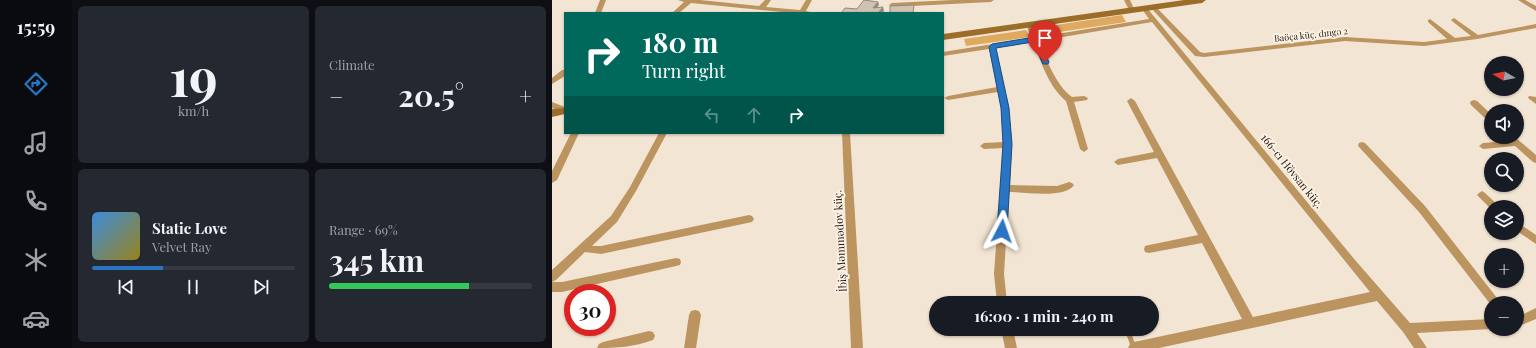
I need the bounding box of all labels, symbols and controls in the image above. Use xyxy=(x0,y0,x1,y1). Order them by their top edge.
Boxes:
text: 15:59 xyxy=(17,15,55,39)
pin xyxy=(1028,21,1062,62)
text: 180 m xyxy=(642,23,718,60)
street label: Baöça küç. dıngə 2 xyxy=(1273,24,1348,44)
icon: arrive xyxy=(1034,27,1056,49)
icon: right xyxy=(576,28,628,80)
text: 19 xyxy=(169,41,218,110)
text: Climate xyxy=(329,56,375,73)
north arrow xyxy=(1484,56,1524,96)
map controls xyxy=(1484,56,1524,336)
text: Turn right xyxy=(642,59,725,83)
icon: directions xyxy=(22,70,50,98)
text: 20.5° xyxy=(398,75,464,115)
text: − xyxy=(329,81,343,111)
text: + xyxy=(519,81,532,111)
text: km/h xyxy=(178,102,209,119)
icon: left xyxy=(701,104,723,126)
icon: ahead xyxy=(743,104,765,126)
icon: right xyxy=(785,104,807,126)
button: sound xyxy=(1484,104,1524,144)
icon: music xyxy=(22,129,50,157)
street label: 166-cı Hövsan küç. xyxy=(1258,130,1327,211)
button: search xyxy=(1484,152,1524,192)
icon: phone xyxy=(22,187,50,215)
street label: İbiş Məmmədov küç. xyxy=(829,189,850,292)
button: layers xyxy=(1484,200,1524,240)
position arrow xyxy=(981,210,1023,252)
text: Static Love xyxy=(152,218,227,238)
text: Range · 69% xyxy=(329,221,398,238)
text: Velvet Ray xyxy=(152,238,212,255)
text: 345 km xyxy=(329,240,424,280)
icon: climate xyxy=(22,246,50,274)
button: + xyxy=(1484,248,1524,288)
icon: previous xyxy=(115,276,137,298)
icon: pause xyxy=(182,276,204,298)
icon: next xyxy=(250,276,272,298)
speed limit sign: 30 xyxy=(564,284,616,336)
button: − xyxy=(1484,296,1524,336)
icon: car xyxy=(22,305,50,333)
text: 16:00 · 1 min · 240 m xyxy=(974,306,1114,326)

